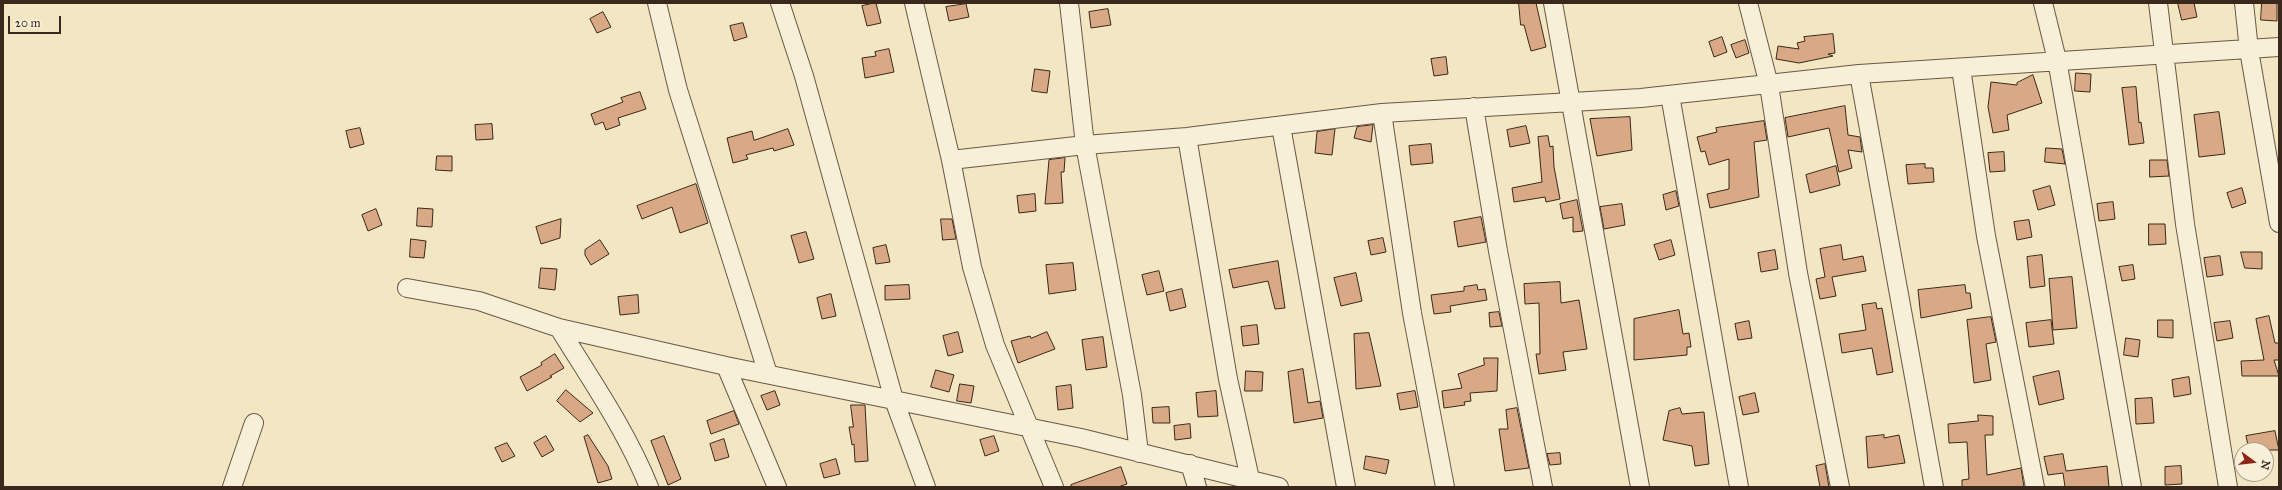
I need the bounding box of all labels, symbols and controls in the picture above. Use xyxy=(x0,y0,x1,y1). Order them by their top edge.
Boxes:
scale bar xyxy=(10,8,63,34)
text: 20 m xyxy=(15,16,41,30)
north arrow xyxy=(2234,442,2274,482)
text: N xyxy=(2258,459,2273,471)

